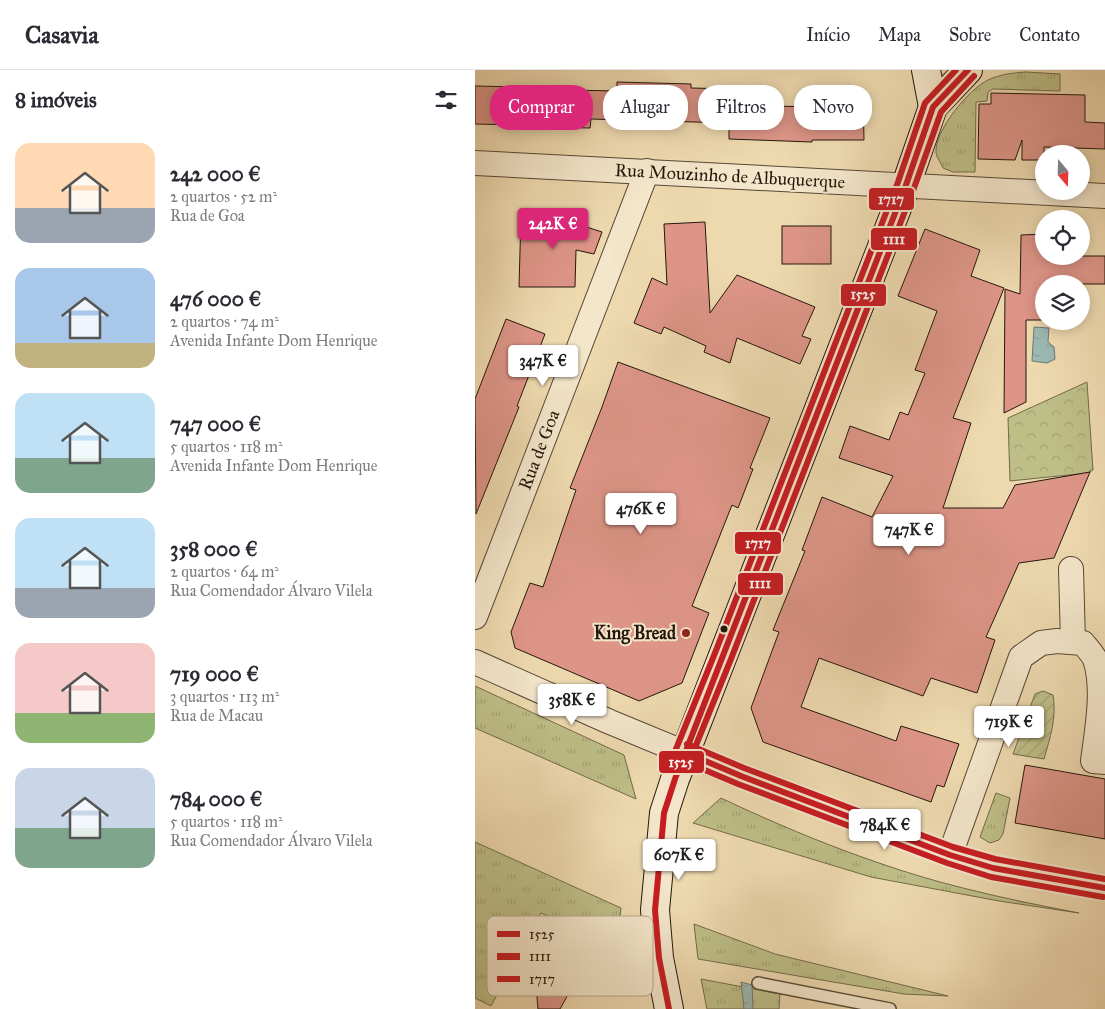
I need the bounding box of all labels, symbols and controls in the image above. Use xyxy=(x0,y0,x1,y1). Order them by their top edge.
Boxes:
text: Casavia xyxy=(25,20,99,50)
text: Início xyxy=(806,24,850,46)
text: Mapa xyxy=(878,24,921,46)
text: Sobre xyxy=(949,24,991,46)
text: Contato xyxy=(1019,24,1080,46)
chip: Comprar xyxy=(490,85,593,130)
chip: Alugar xyxy=(603,85,688,130)
chip: Filtros xyxy=(698,85,784,130)
chip: Novo xyxy=(794,85,872,130)
icon: filters xyxy=(432,86,460,114)
text: 8 imóveis xyxy=(15,87,97,113)
north arrow xyxy=(1035,145,1090,200)
map controls xyxy=(1035,145,1090,330)
street label: Rua Mouzinho de Albuquerque xyxy=(614,159,846,194)
text: 242 000 € xyxy=(170,161,261,187)
icon: home xyxy=(55,163,115,223)
text: 2 quartos · 52 m² xyxy=(170,187,277,206)
line badge: 1717 xyxy=(868,187,915,211)
text: 1717 xyxy=(878,191,905,208)
text: Rua de Goa xyxy=(170,206,245,225)
pin: 242K € xyxy=(512,208,594,250)
button: locate xyxy=(1035,210,1090,265)
text: 242K € xyxy=(528,214,578,233)
line badge: 1111 xyxy=(870,227,918,251)
text: 1111 xyxy=(883,231,906,248)
button: layers xyxy=(1035,275,1090,330)
line badge: 1525 xyxy=(840,283,887,307)
text: 476 000 € xyxy=(170,286,261,312)
text: 1525 xyxy=(850,286,876,303)
icon: home xyxy=(55,288,115,348)
text: 2 quartos · 74 m² xyxy=(170,312,279,331)
text: Avenida Infante Dom Henrique xyxy=(170,331,377,350)
pin: 347K € xyxy=(502,344,584,387)
text: 347K € xyxy=(519,351,567,370)
street label: Rua de Goa xyxy=(514,406,564,493)
text: 747 000 € xyxy=(170,411,261,437)
icon: home xyxy=(55,413,115,473)
text: 5 quartos · 118 m² xyxy=(170,437,283,456)
text: Avenida Infante Dom Henrique xyxy=(170,456,377,475)
pin: 476K € xyxy=(600,492,682,535)
text: 476K € xyxy=(616,499,666,518)
pin: 747K € xyxy=(868,514,950,556)
text: 747K € xyxy=(884,520,934,539)
line badge: 1717 xyxy=(734,531,782,555)
text: 1717 xyxy=(745,535,772,552)
text: 358 000 € xyxy=(170,536,258,562)
icon: home xyxy=(55,538,115,598)
text: 2 quartos · 64 m² xyxy=(170,562,279,581)
line badge: 1111 xyxy=(737,572,784,596)
text: 1111 xyxy=(749,575,772,592)
text: Rua Comendador Álvaro Vilela xyxy=(170,581,372,600)
place label: King Bread xyxy=(594,622,677,645)
unlabelled marker xyxy=(719,624,729,634)
marker: King Bread xyxy=(680,627,692,639)
text: 719 000 € xyxy=(170,661,259,687)
icon: home xyxy=(55,663,115,723)
pin: 358K € xyxy=(531,684,613,726)
text: 3 quartos · 113 m² xyxy=(170,687,279,706)
text: 358K € xyxy=(549,690,595,709)
text: Rua de Macau xyxy=(170,706,263,725)
pin: 719K € xyxy=(968,706,1050,748)
text: 719K € xyxy=(985,712,1033,731)
line badge: 1525 xyxy=(658,750,705,774)
text: 1525 xyxy=(668,754,694,771)
text: 784 000 € xyxy=(170,786,263,812)
icon: home xyxy=(55,788,115,848)
pin: 784K € xyxy=(844,808,926,851)
text: 5 quartos · 118 m² xyxy=(170,812,283,831)
text: 784K € xyxy=(860,815,910,834)
text: Rua Comendador Álvaro Vilela xyxy=(170,831,372,850)
pin: 607K € xyxy=(638,838,720,881)
text: 607K € xyxy=(654,845,704,864)
legend xyxy=(487,916,653,996)
text: 1525 xyxy=(529,926,555,943)
text: 1111 xyxy=(529,948,552,965)
text: 1717 xyxy=(529,971,555,988)

